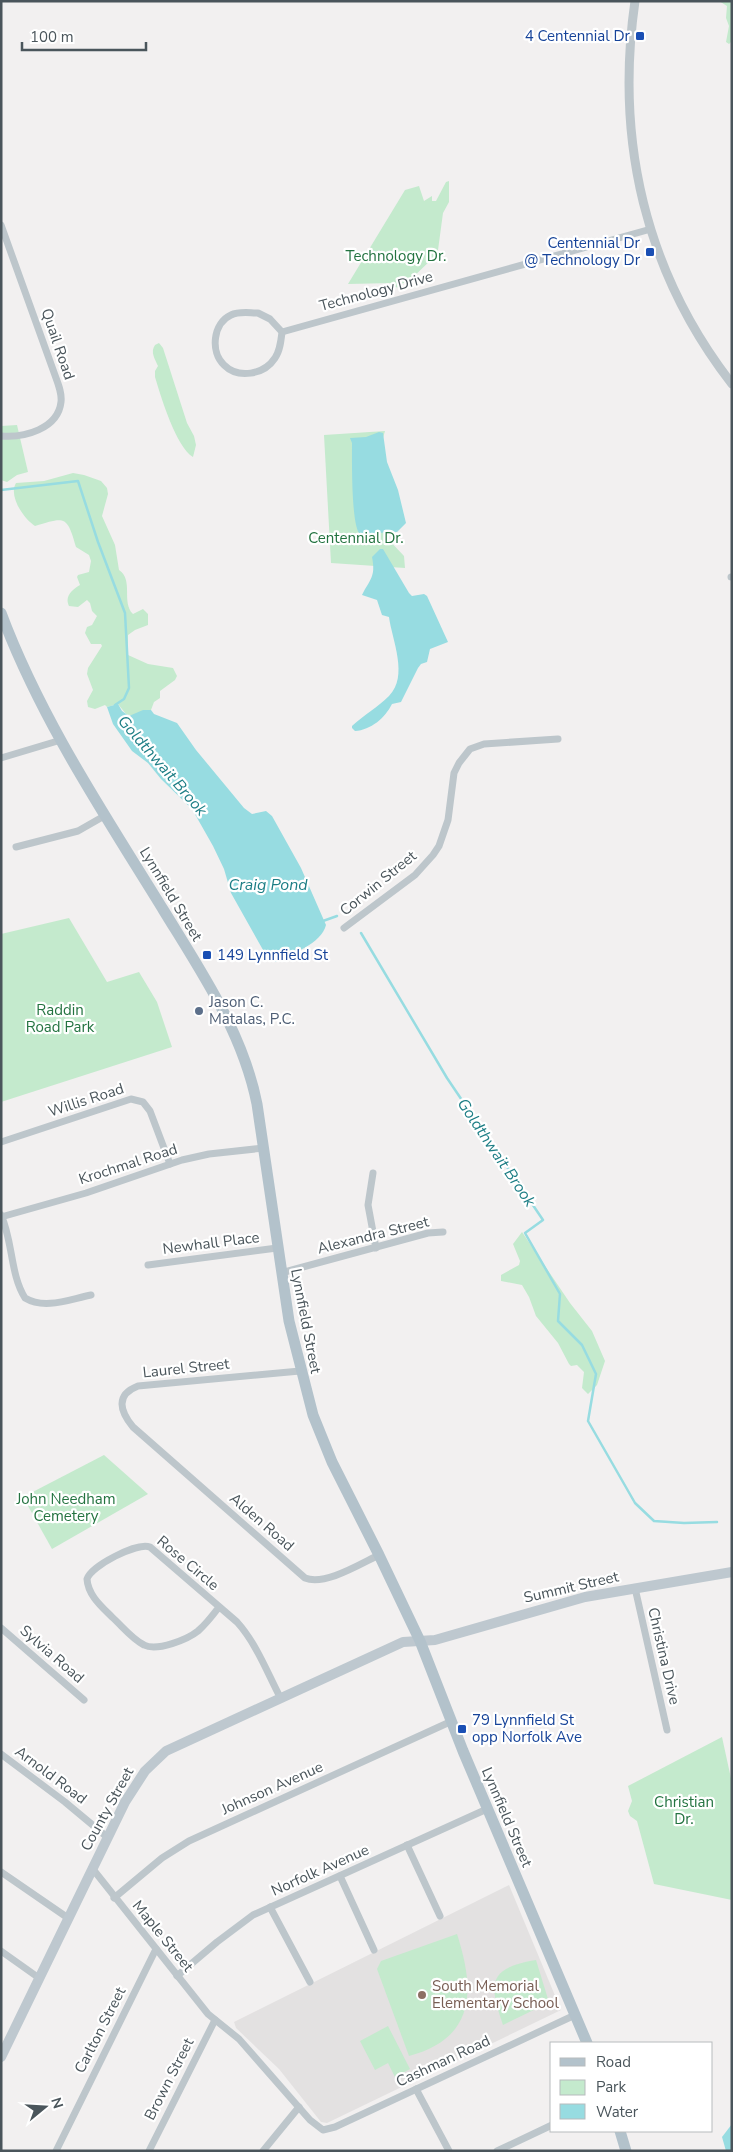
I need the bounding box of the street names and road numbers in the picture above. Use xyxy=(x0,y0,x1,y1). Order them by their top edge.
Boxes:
street label: Technology Drive xyxy=(317,266,435,316)
street label: Quail Road xyxy=(36,306,80,382)
street label: Lynnfield Street xyxy=(135,843,207,945)
street label: Corwin Street xyxy=(336,845,421,920)
street label: Willis Road xyxy=(46,1078,126,1122)
street label: Krochmal Road xyxy=(76,1139,180,1189)
street label: Alexandra Street xyxy=(315,1211,432,1259)
street label: Newhall Place xyxy=(161,1227,261,1259)
street label: Lynnfield Street xyxy=(286,1267,326,1376)
street label: Laurel Street xyxy=(142,1353,231,1382)
street label: Alden Road xyxy=(226,1488,298,1556)
street label: Rose Circle xyxy=(153,1531,223,1595)
street label: Summit Street xyxy=(522,1566,621,1608)
street label: Christina Drive xyxy=(643,1605,685,1707)
street label: Sylvia Road xyxy=(16,1621,88,1687)
street label: Arnold Road xyxy=(11,1741,91,1809)
street label: Johnson Avenue xyxy=(217,1757,326,1820)
street label: County Street xyxy=(76,1763,139,1854)
street label: Lynnfield Street xyxy=(477,1764,537,1871)
street label: Norfolk Avenue xyxy=(268,1839,372,1901)
street label: Maple Street xyxy=(128,1896,199,1977)
street label: Carlton Street xyxy=(70,1983,131,2077)
street label: Cashman Road xyxy=(393,2030,493,2092)
street label: Brown Street xyxy=(140,2034,199,2123)

